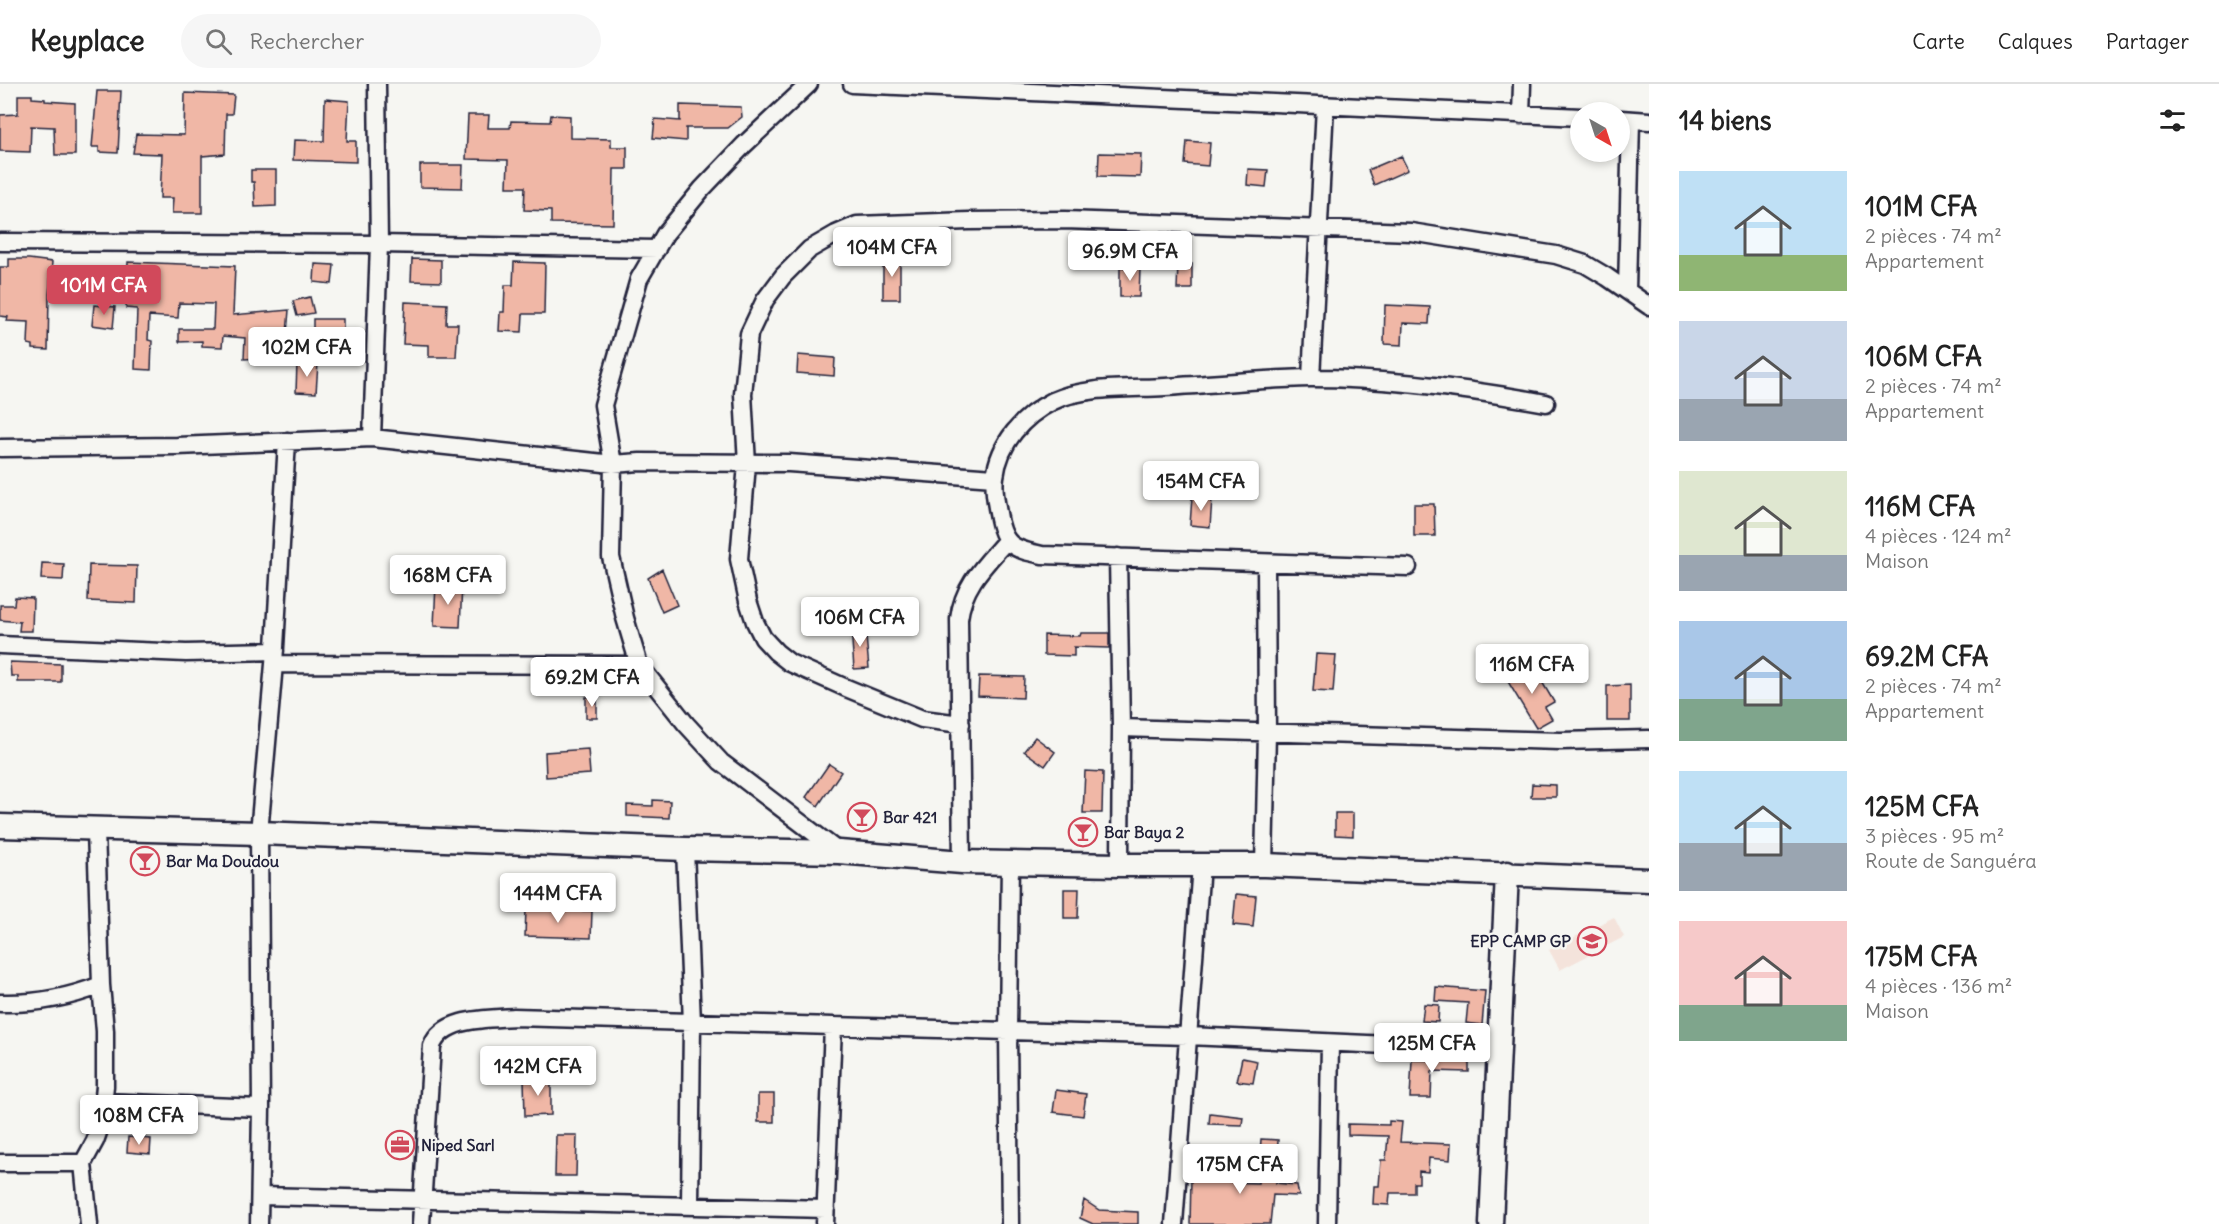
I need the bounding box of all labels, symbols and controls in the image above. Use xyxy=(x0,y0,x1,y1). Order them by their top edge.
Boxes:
search box xyxy=(181,14,601,68)
text: Keyplace xyxy=(30,23,145,59)
icon: search xyxy=(202,25,235,58)
text: Rechercher xyxy=(250,27,364,55)
text: Carte xyxy=(1912,28,1965,55)
text: Calques xyxy=(1998,28,2073,55)
text: Partager xyxy=(2106,28,2189,55)
north arrow xyxy=(1570,102,1630,162)
map controls xyxy=(1570,102,1630,162)
text: 14 biens xyxy=(1679,104,1772,137)
icon: filters xyxy=(2156,104,2189,137)
text: 101M CFA xyxy=(1865,190,1977,223)
icon: home xyxy=(1727,195,1799,267)
text: 2 pièces · 74 m² xyxy=(1865,223,2002,248)
pin: 104M CFA xyxy=(830,227,954,278)
pin: 96.9M CFA xyxy=(1061,231,1199,282)
text: 104M CFA xyxy=(847,234,937,259)
text: 96.9M CFA xyxy=(1082,238,1178,263)
text: Appartement xyxy=(1865,248,1984,273)
pin: 101M CFA xyxy=(42,265,166,316)
text: 101M CFA xyxy=(61,272,147,297)
pin: 102M CFA xyxy=(245,327,369,378)
text: 102M CFA xyxy=(262,334,352,359)
text: 106M CFA xyxy=(1865,340,1982,373)
icon: home xyxy=(1727,345,1799,417)
text: 2 pièces · 74 m² xyxy=(1865,373,2002,398)
text: Appartement xyxy=(1865,398,1984,423)
pin: 154M CFA xyxy=(1139,461,1263,512)
text: 154M CFA xyxy=(1157,468,1245,493)
text: 116M CFA xyxy=(1865,490,1975,523)
icon: home xyxy=(1727,495,1799,567)
text: 4 pièces · 124 m² xyxy=(1865,523,2012,548)
text: Maison xyxy=(1865,548,1929,573)
pin: 168M CFA xyxy=(386,555,510,606)
text: 168M CFA xyxy=(404,562,492,587)
pin: 106M CFA xyxy=(798,597,922,648)
text: 106M CFA xyxy=(815,604,905,629)
text: 69.2M CFA xyxy=(1865,640,1989,673)
pin: 116M CFA xyxy=(1470,644,1594,695)
icon: home xyxy=(1727,645,1799,717)
text: 116M CFA xyxy=(1490,651,1574,676)
pin: 69.2M CFA xyxy=(523,657,661,708)
text: 69.2M CFA xyxy=(544,664,640,689)
text: 2 pièces · 74 m² xyxy=(1865,673,2002,698)
text: Appartement xyxy=(1865,698,1984,723)
text: 125M CFA xyxy=(1865,790,1979,823)
icon: home xyxy=(1727,795,1799,867)
bar icon: Bar 421 xyxy=(846,801,878,833)
place label: Bar 421 xyxy=(883,807,937,827)
bar icon: Bar Baya 2 xyxy=(1067,816,1099,848)
place label: Bar Baya 2 xyxy=(1104,822,1185,843)
text: 3 pièces · 95 m² xyxy=(1865,823,2004,848)
bar icon: Bar Ma Doudou xyxy=(129,845,161,877)
text: Route de Sanguéra xyxy=(1865,848,2037,873)
place label: Bar Ma Doudou xyxy=(166,851,280,871)
pin: 144M CFA xyxy=(496,873,620,924)
text: 144M CFA xyxy=(514,880,602,905)
school or university icon: EPP CAMP GP xyxy=(1576,925,1608,957)
place label: EPP CAMP GP xyxy=(1470,931,1571,951)
text: 175M CFA xyxy=(1865,940,1978,973)
icon: home xyxy=(1727,945,1799,1017)
text: 4 pièces · 136 m² xyxy=(1865,973,2012,998)
text: Maison xyxy=(1865,998,1929,1023)
pin: 125M CFA xyxy=(1370,1023,1494,1074)
text: 125M CFA xyxy=(1388,1030,1476,1055)
pin: 142M CFA xyxy=(476,1046,600,1097)
text: 142M CFA xyxy=(494,1053,582,1078)
pin: 108M CFA xyxy=(77,1095,201,1146)
text: 108M CFA xyxy=(94,1102,184,1127)
office icon: Niped Sarl xyxy=(384,1129,416,1161)
place label: Niped Sarl xyxy=(421,1135,495,1156)
pin: 175M CFA xyxy=(1178,1144,1302,1195)
text: 175M CFA xyxy=(1197,1151,1283,1176)

